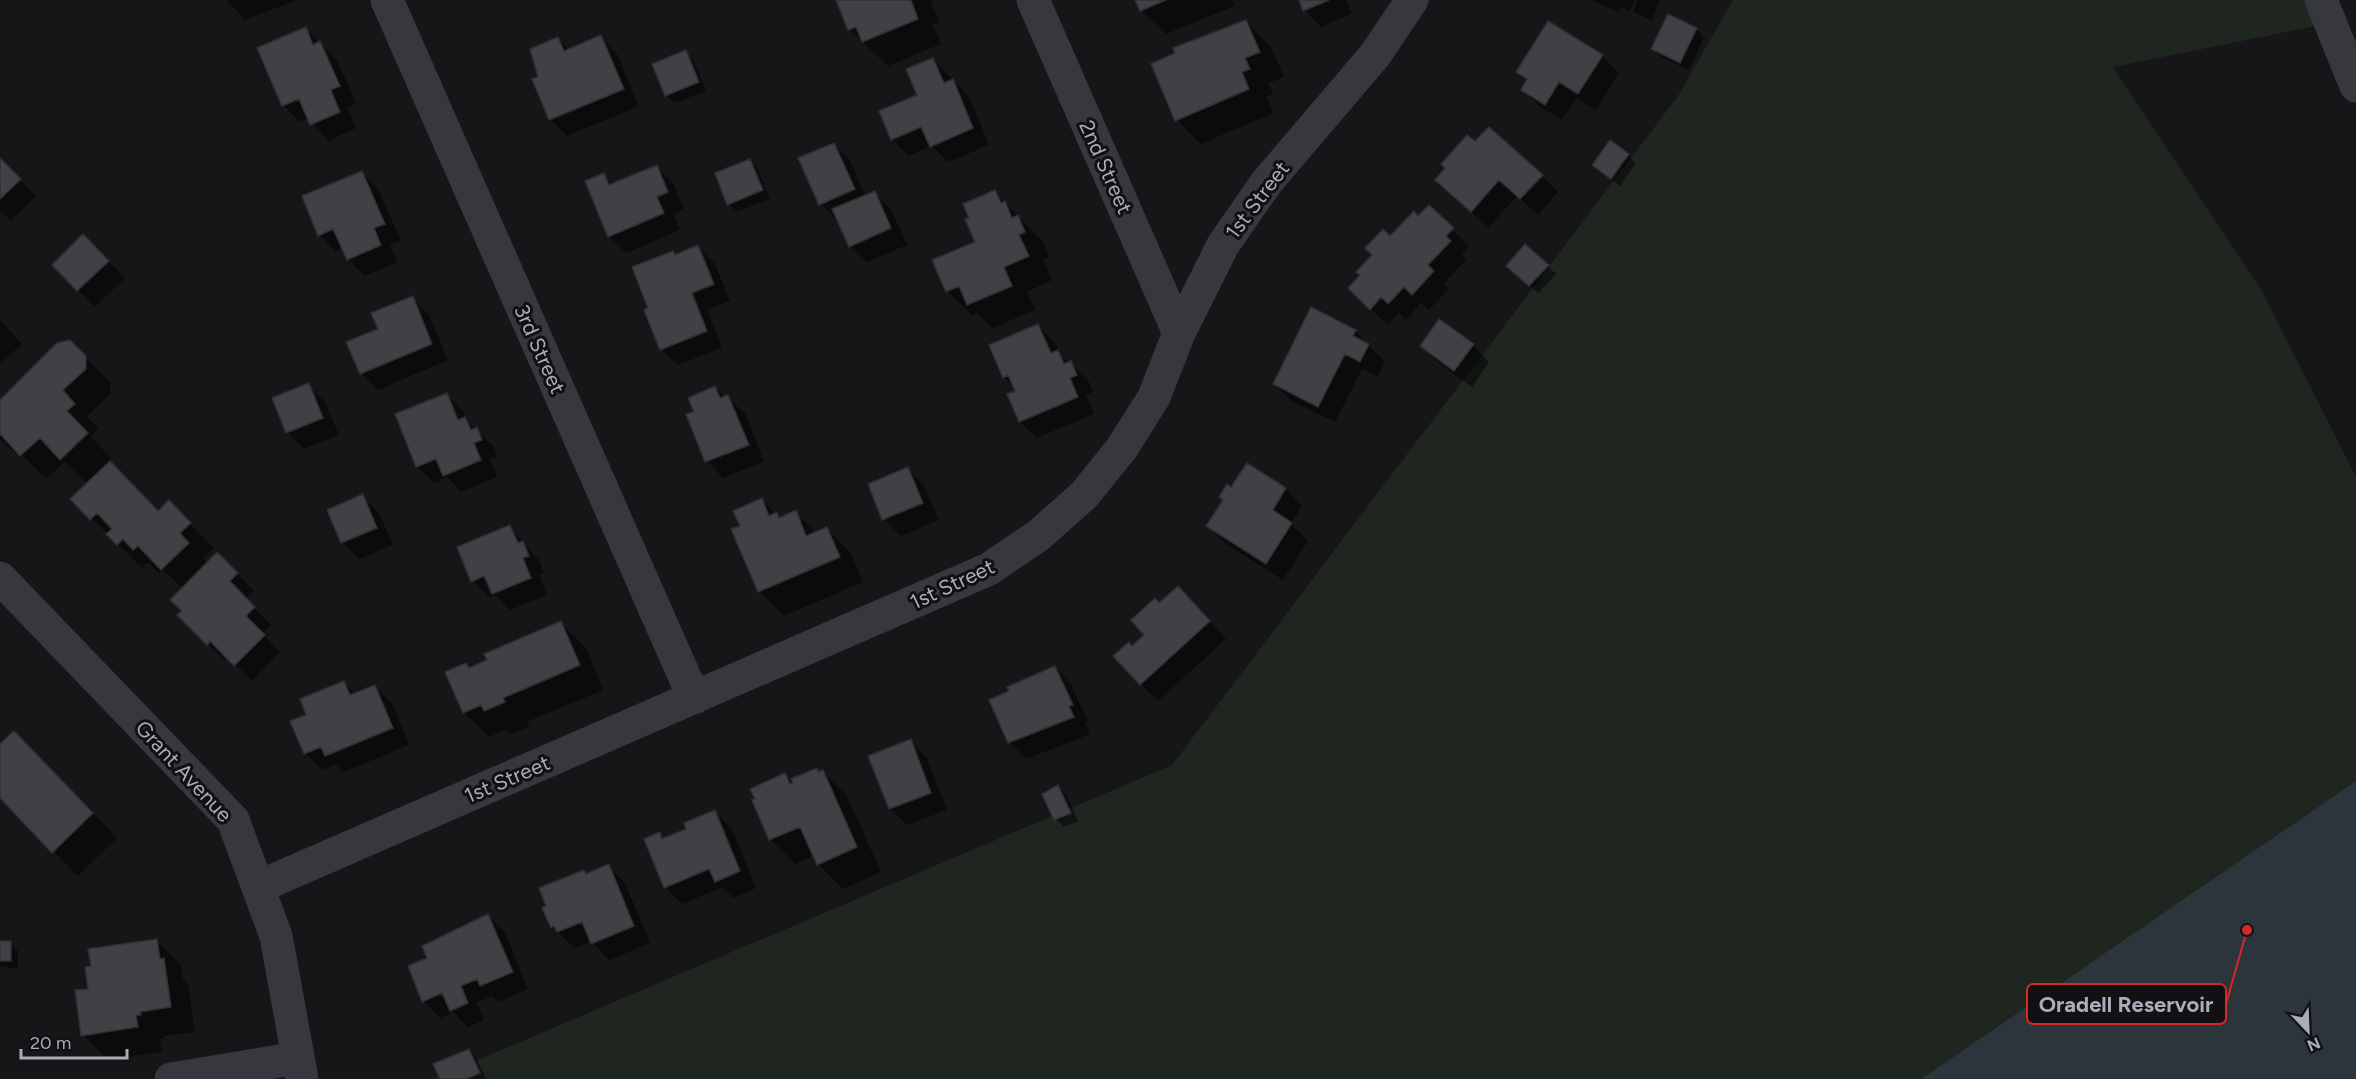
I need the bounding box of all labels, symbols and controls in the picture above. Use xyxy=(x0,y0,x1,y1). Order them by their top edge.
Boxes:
street label: 2nd Street xyxy=(1074,116,1138,218)
street label: 1st Street xyxy=(1220,156,1294,244)
street label: 3rd Street xyxy=(509,301,571,397)
street label: 1st Street xyxy=(906,554,998,614)
street label: Grant Avenue xyxy=(131,715,237,827)
street label: 1st Street xyxy=(461,750,554,808)
callout: Oradell Reservoir xyxy=(2027,984,2226,1024)
text: Oradell Reservoir xyxy=(2039,991,2214,1018)
north arrow xyxy=(2278,1001,2338,1061)
scale bar xyxy=(21,1022,128,1060)
text: 20 m xyxy=(30,1032,71,1054)
text: N xyxy=(2304,1033,2323,1056)

